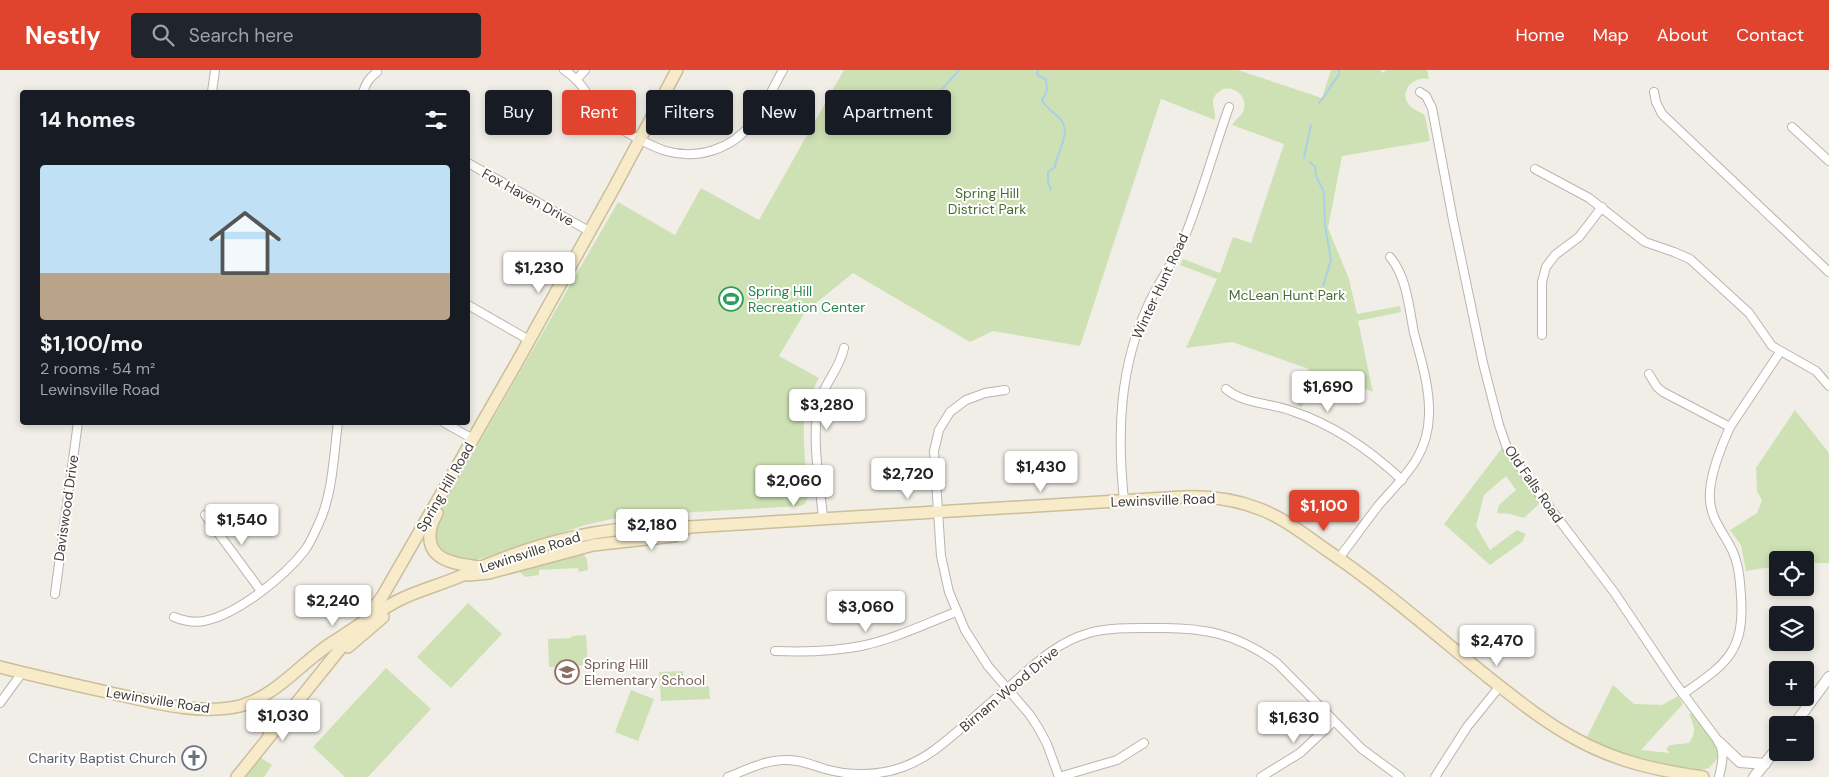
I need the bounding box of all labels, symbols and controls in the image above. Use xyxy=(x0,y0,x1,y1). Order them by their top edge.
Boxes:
search box xyxy=(131,13,481,58)
text: Nestly xyxy=(25,20,101,51)
icon: search xyxy=(149,21,177,49)
text: Search here xyxy=(189,23,294,48)
text: Home xyxy=(1515,23,1565,47)
text: Map xyxy=(1593,23,1629,47)
text: About xyxy=(1657,23,1708,47)
text: Contact xyxy=(1736,23,1804,47)
chip: Buy xyxy=(485,90,552,135)
chip: Rent xyxy=(562,90,636,135)
chip: Filters xyxy=(646,90,733,135)
chip: New xyxy=(743,90,815,135)
chip: Apartment xyxy=(825,90,951,135)
text: 14 homes xyxy=(40,106,136,134)
icon: filters xyxy=(422,106,450,134)
street label: Fox Haven Drive xyxy=(479,164,577,230)
park label: Spring Hill District Park xyxy=(948,184,1026,218)
icon: home xyxy=(200,198,290,288)
street label: Winter Hunt Road xyxy=(1128,230,1192,342)
pin: $1,230 xyxy=(498,252,580,294)
text: $1,230 xyxy=(514,257,564,278)
place label: Spring Hill Recreation Center xyxy=(748,282,866,316)
sports icon: Spring Hill Recreation Center xyxy=(718,286,744,312)
park label: McLean Hunt Park xyxy=(1229,286,1345,304)
text: $1,100/mo xyxy=(40,330,143,358)
text: 2 rooms · 54 m² xyxy=(40,358,155,379)
pin: $1,690 xyxy=(1287,370,1369,413)
text: $1,690 xyxy=(1303,376,1353,397)
text: Lewinsville Road xyxy=(40,379,160,400)
pin: $3,280 xyxy=(786,388,868,431)
text: $3,280 xyxy=(800,394,854,415)
street label: Spring Hill Road xyxy=(412,439,478,535)
street label: Old Falls Road xyxy=(1501,442,1567,526)
pin: $1,430 xyxy=(1000,450,1082,493)
street label: Daviswood Drive xyxy=(50,454,82,562)
text: $1,430 xyxy=(1016,456,1066,477)
pin: $2,720 xyxy=(867,458,949,500)
text: $2,720 xyxy=(882,463,934,484)
pin: $2,060 xyxy=(753,464,835,507)
text: $2,060 xyxy=(766,470,822,491)
street label: Lewinsville Road xyxy=(1110,489,1216,511)
pin: $1,100 xyxy=(1283,490,1365,532)
text: $1,100 xyxy=(1300,495,1348,516)
pin: $1,540 xyxy=(201,504,283,546)
pin: $2,180 xyxy=(611,508,693,551)
text: $1,540 xyxy=(216,509,268,530)
text: $2,180 xyxy=(627,514,677,535)
street label: Lewinsville Road xyxy=(477,527,583,577)
map controls xyxy=(1769,551,1814,761)
button: locate xyxy=(1769,551,1814,596)
pin: $2,240 xyxy=(292,584,374,627)
text: $2,240 xyxy=(306,590,360,611)
pin: $3,060 xyxy=(825,590,907,633)
text: $3,060 xyxy=(838,596,894,617)
button: layers xyxy=(1769,606,1814,651)
pin: $2,470 xyxy=(1456,624,1538,667)
text: $2,470 xyxy=(1471,630,1524,651)
street label: Birnam Wood Drive xyxy=(956,642,1062,736)
place label: Spring Hill Elementary School xyxy=(584,655,705,689)
school or university icon: Spring Hill Elementary School xyxy=(554,659,580,685)
button: + xyxy=(1769,661,1814,706)
street label: Lewinsville Road xyxy=(105,683,211,717)
pin: $1,030 xyxy=(242,700,324,742)
pin: $1,630 xyxy=(1253,702,1335,744)
text: $1,030 xyxy=(257,705,309,726)
text: $1,630 xyxy=(1269,707,1319,728)
button: − xyxy=(1769,716,1814,761)
church icon: Charity Baptist Church xyxy=(181,745,207,771)
place label: Charity Baptist Church xyxy=(28,749,176,767)

